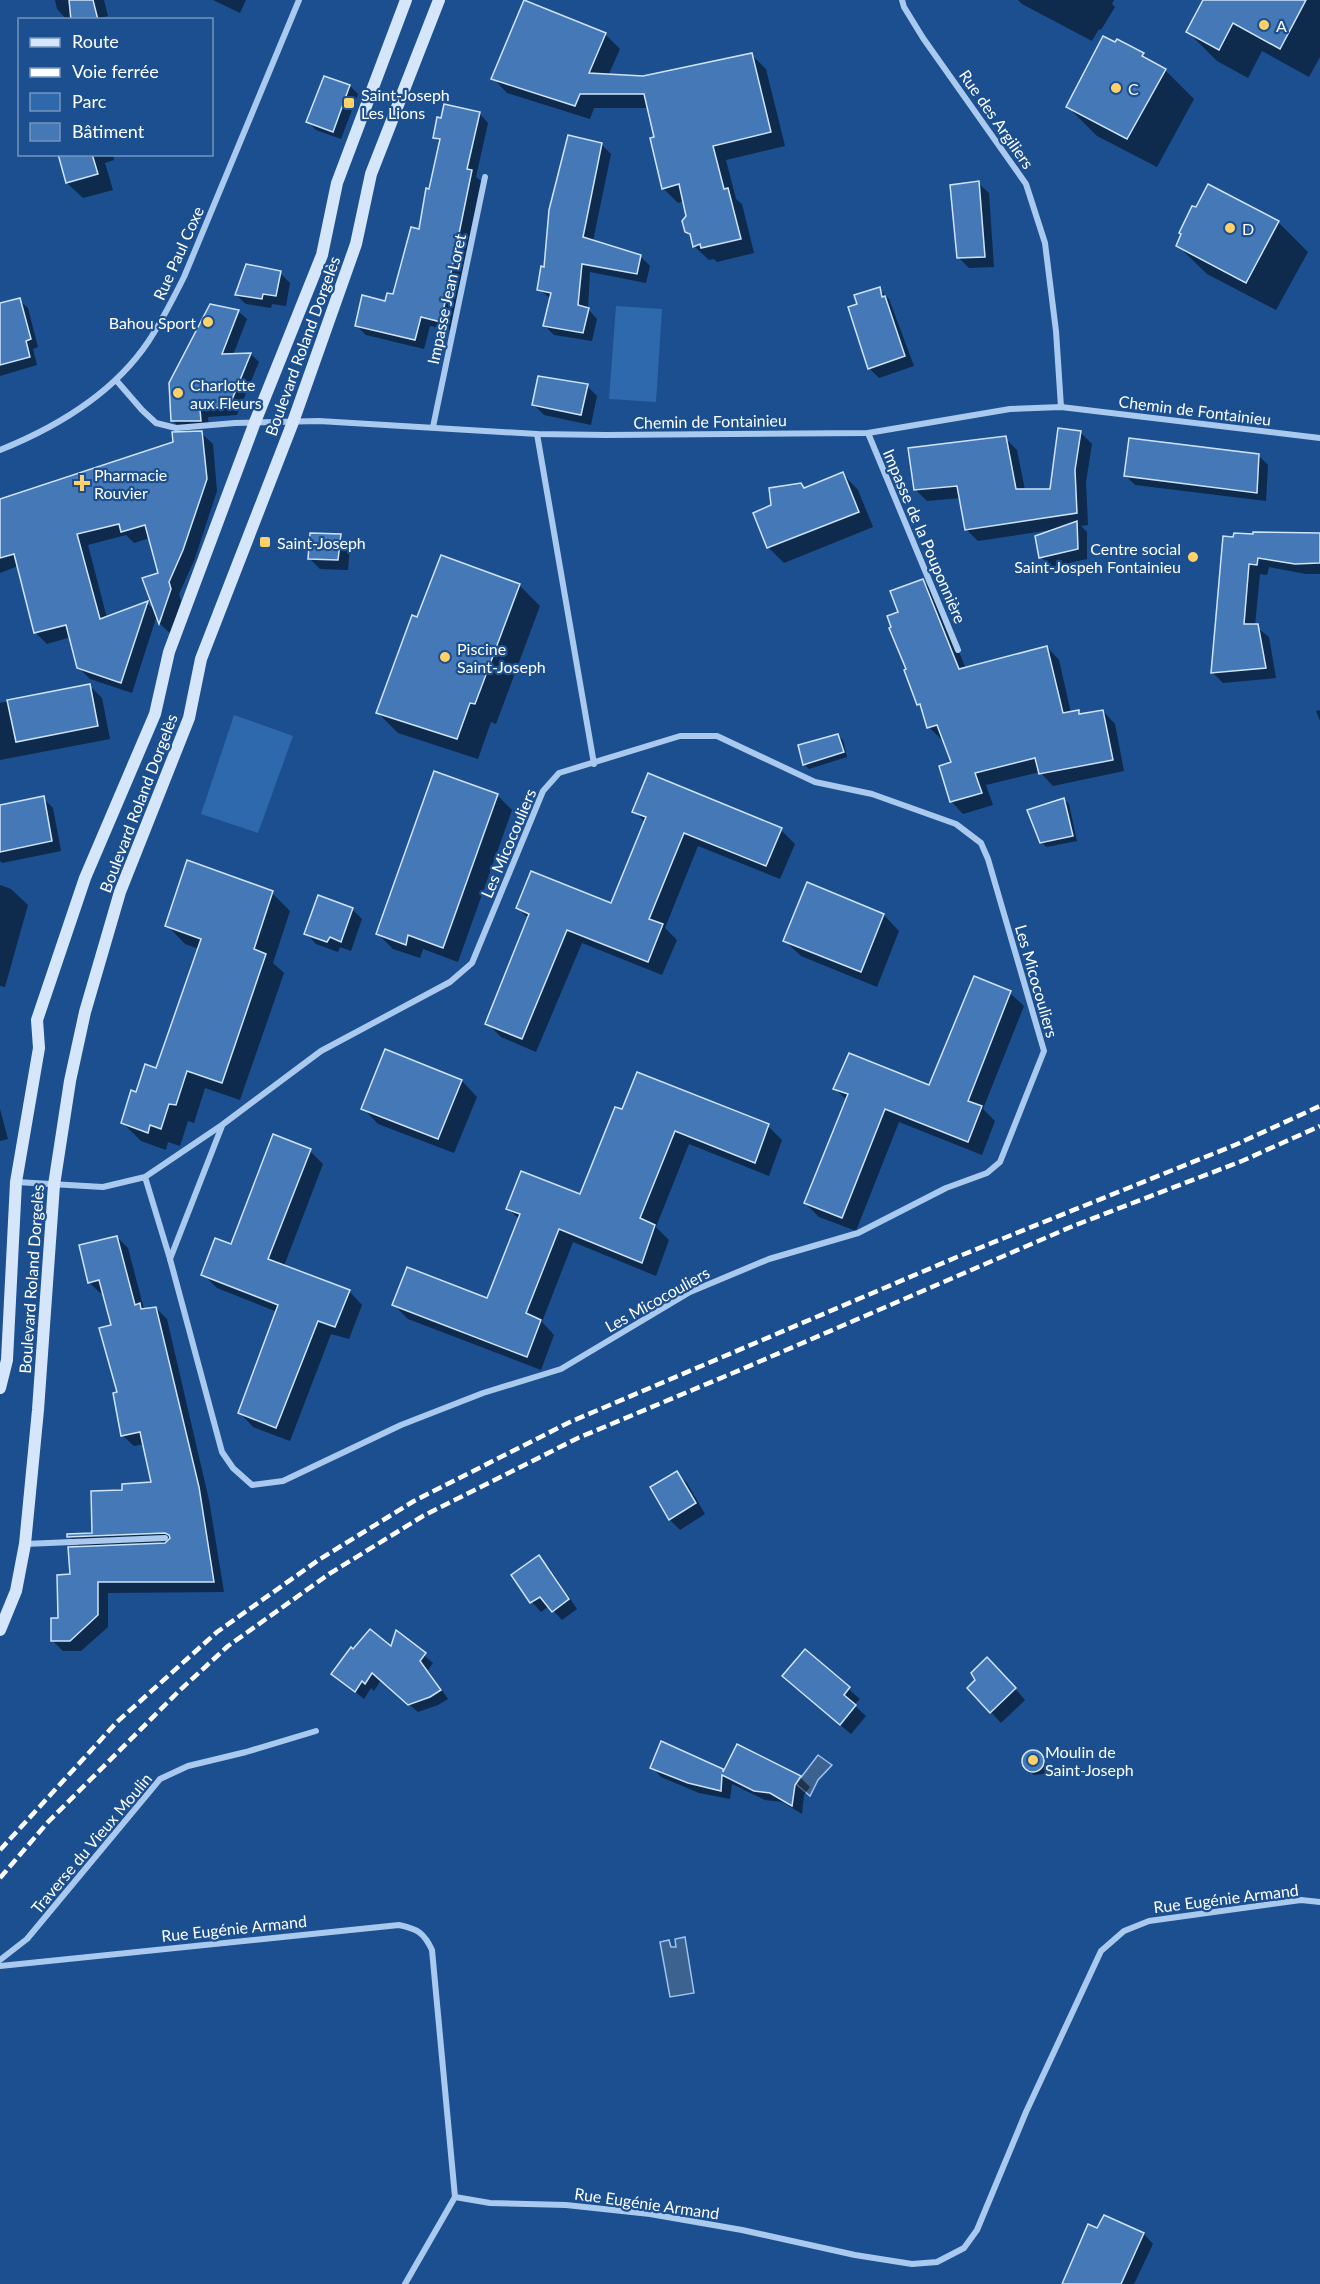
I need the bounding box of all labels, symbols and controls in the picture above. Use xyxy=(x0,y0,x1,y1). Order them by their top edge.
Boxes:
place label: A xyxy=(1276,16,1287,35)
legend xyxy=(18,18,213,156)
marker: A xyxy=(1257,18,1271,32)
text: Route xyxy=(72,30,119,52)
text: Voie ferrée xyxy=(72,60,159,82)
street label: Rue des Argiliers xyxy=(956,66,1038,172)
place label: C xyxy=(1128,79,1139,98)
marker: C xyxy=(1109,81,1123,95)
place label: Saint-Joseph Les Lions xyxy=(361,85,450,122)
text: Parc xyxy=(72,90,107,112)
marker: Saint-Joseph Les Lions xyxy=(342,96,356,110)
text: Bâtiment xyxy=(72,120,145,142)
street label: Rue Paul Coxe xyxy=(149,203,207,303)
place label: D xyxy=(1242,219,1254,238)
marker: D xyxy=(1223,221,1237,235)
street label: Impasse Jean Loret xyxy=(423,232,469,366)
street label: Boulevard Roland Dorgelès xyxy=(261,254,343,438)
place label: Bahou Sport xyxy=(109,313,196,332)
marker: Bahou Sport xyxy=(201,315,215,329)
place label: Charlotte aux Fleurs xyxy=(190,375,262,412)
marker: Charlotte aux Fleurs xyxy=(171,386,185,400)
street label: Chemin de Fontainieu xyxy=(1118,391,1272,429)
street label: Chemin de Fontainieu xyxy=(633,410,787,432)
street label: Impasse de la Pouponnière xyxy=(880,446,970,626)
place label: Pharmacie Rouvier xyxy=(94,465,167,502)
marker: Pharmacie Rouvier xyxy=(75,476,89,490)
place label: Saint-Joseph xyxy=(277,533,366,552)
marker: Saint-Joseph xyxy=(258,535,272,549)
place label: Centre social Saint-Jospeh Fontainieu xyxy=(1014,539,1181,576)
marker: Centre social Saint-Jospeh Fontainieu xyxy=(1186,550,1200,564)
place label: Piscine Saint-Joseph xyxy=(457,639,546,676)
marker: Piscine Saint-Joseph xyxy=(438,650,452,664)
street label: Boulevard Roland Dorgelès xyxy=(95,711,181,895)
street label: Les Micocouliers xyxy=(476,786,540,900)
street label: Les Micocouliers xyxy=(1012,922,1062,1040)
street label: Boulevard Roland Dorgelès xyxy=(15,1184,47,1374)
street label: Les Micocouliers xyxy=(601,1262,713,1336)
place label: Moulin de Saint-Joseph xyxy=(1045,1742,1134,1779)
marker: Moulin de Saint-Joseph xyxy=(1026,1753,1040,1767)
street label: Traverse du Vieux Moulin xyxy=(27,1769,155,1917)
street label: Rue Eugénie Armand xyxy=(1152,1880,1300,1916)
street label: Rue Eugénie Armand xyxy=(160,1911,308,1945)
street label: Rue Eugénie Armand xyxy=(573,2183,721,2223)

